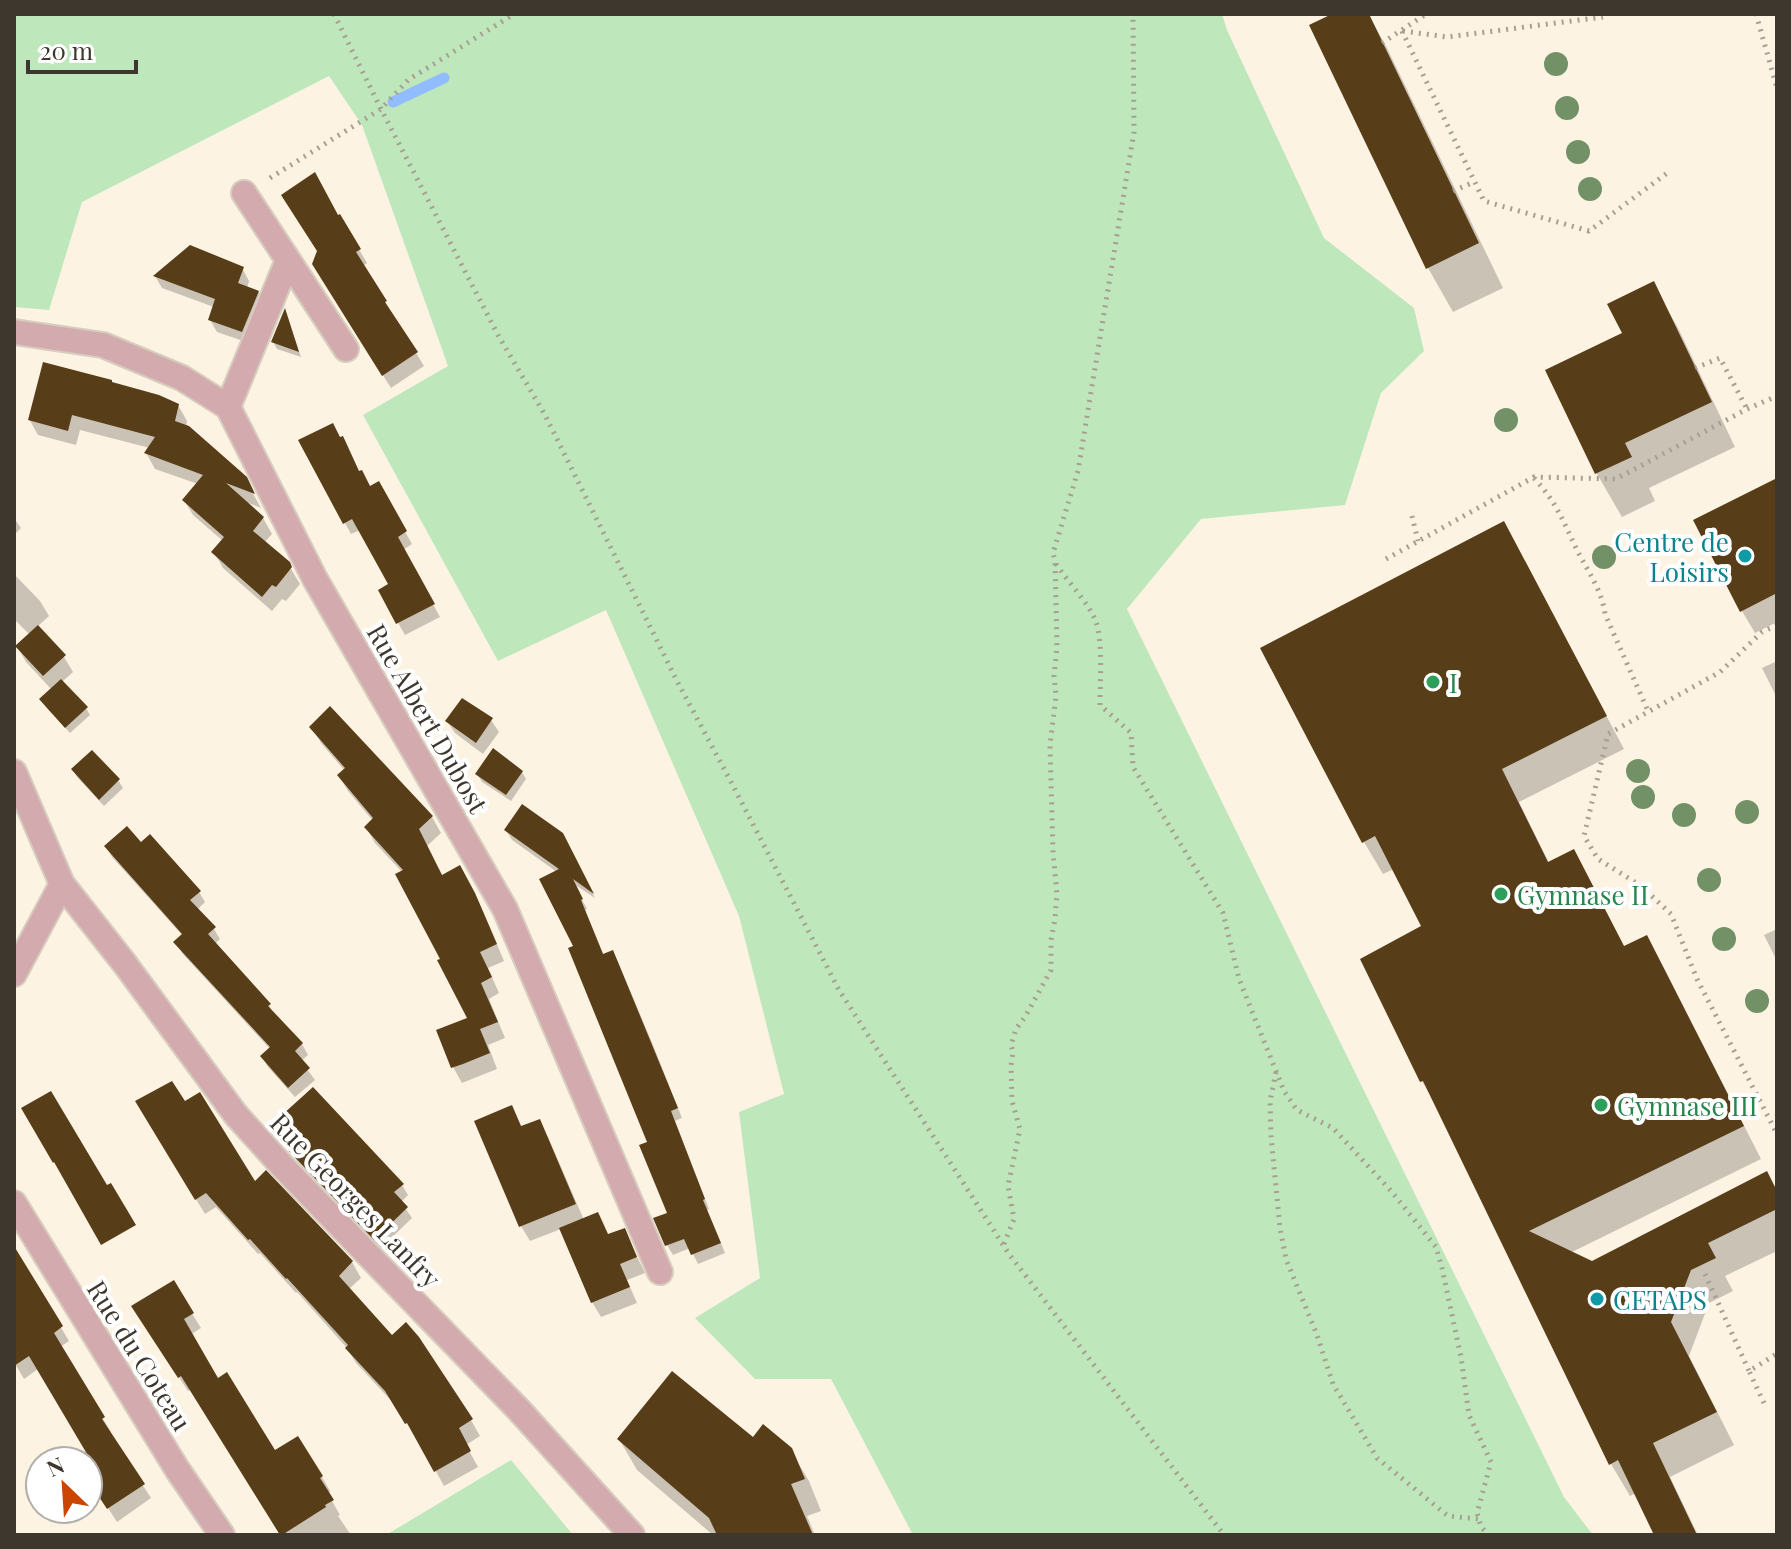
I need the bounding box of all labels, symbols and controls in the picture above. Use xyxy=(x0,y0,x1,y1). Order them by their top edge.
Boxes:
scale bar xyxy=(28,24,136,74)
text: 20 m xyxy=(40,34,93,66)
place label: Centre de Loisirs xyxy=(1614,524,1729,589)
marker: Centre de Loisirs xyxy=(1736,547,1754,565)
street label: Rue Albert Dubost xyxy=(360,617,497,820)
place label: I xyxy=(1449,665,1458,700)
marker: I xyxy=(1424,673,1442,691)
place label: Gymnase II xyxy=(1517,877,1649,912)
marker: Gymnase II xyxy=(1492,885,1510,903)
place label: Gymnase III xyxy=(1617,1088,1758,1123)
marker: Gymnase III xyxy=(1592,1096,1610,1114)
street label: Rue Georges Lanfry xyxy=(263,1105,449,1295)
street label: Rue du Coteau xyxy=(80,1273,200,1437)
place label: CETAPS xyxy=(1613,1282,1707,1317)
marker: CETAPS xyxy=(1588,1290,1606,1308)
north arrow xyxy=(24,1445,104,1525)
text: N xyxy=(42,1449,69,1483)

